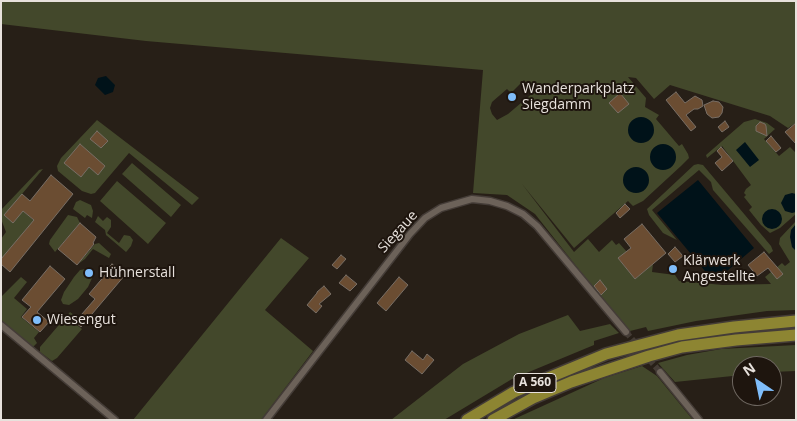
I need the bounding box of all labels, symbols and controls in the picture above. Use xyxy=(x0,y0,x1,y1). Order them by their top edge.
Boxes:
place label: Wanderparkplatz Siegdamm xyxy=(522,81,634,114)
marker: Wanderparkplatz Siegdamm xyxy=(506,91,518,103)
street label: Siegaue xyxy=(375,207,421,257)
place label: Klärwerk Angestellte xyxy=(683,253,755,286)
marker: Klärwerk Angestellte xyxy=(667,263,679,275)
place label: Hühnerstall xyxy=(99,265,175,281)
marker: Hühnerstall xyxy=(83,267,95,279)
place label: Wiesengut xyxy=(47,312,116,328)
marker: Wiesengut xyxy=(31,314,43,326)
north arrow xyxy=(732,356,782,406)
text: N xyxy=(739,358,759,380)
road number: A 560 xyxy=(514,373,556,392)

